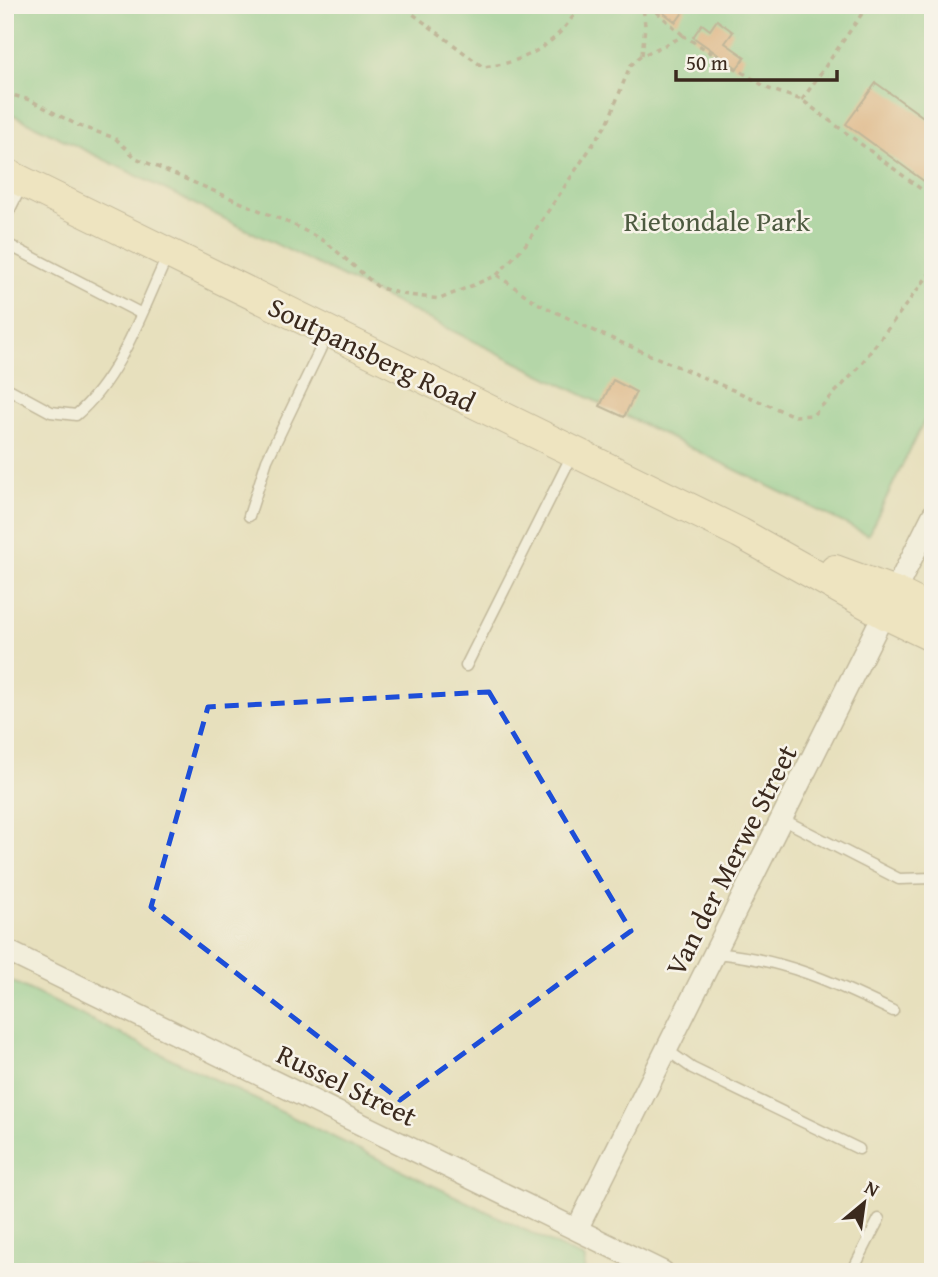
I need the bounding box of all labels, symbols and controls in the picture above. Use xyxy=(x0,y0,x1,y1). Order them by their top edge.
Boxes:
scale bar xyxy=(676,38,836,82)
text: 50 m xyxy=(686,47,728,78)
park label: Rietondale Park xyxy=(624,200,811,241)
street label: Soutpansberg Road xyxy=(262,286,483,422)
street label: Van der Merwe Street xyxy=(654,737,807,983)
street label: Russel Street xyxy=(270,1033,424,1136)
north arrow xyxy=(830,1168,900,1238)
text: N xyxy=(860,1173,885,1204)

